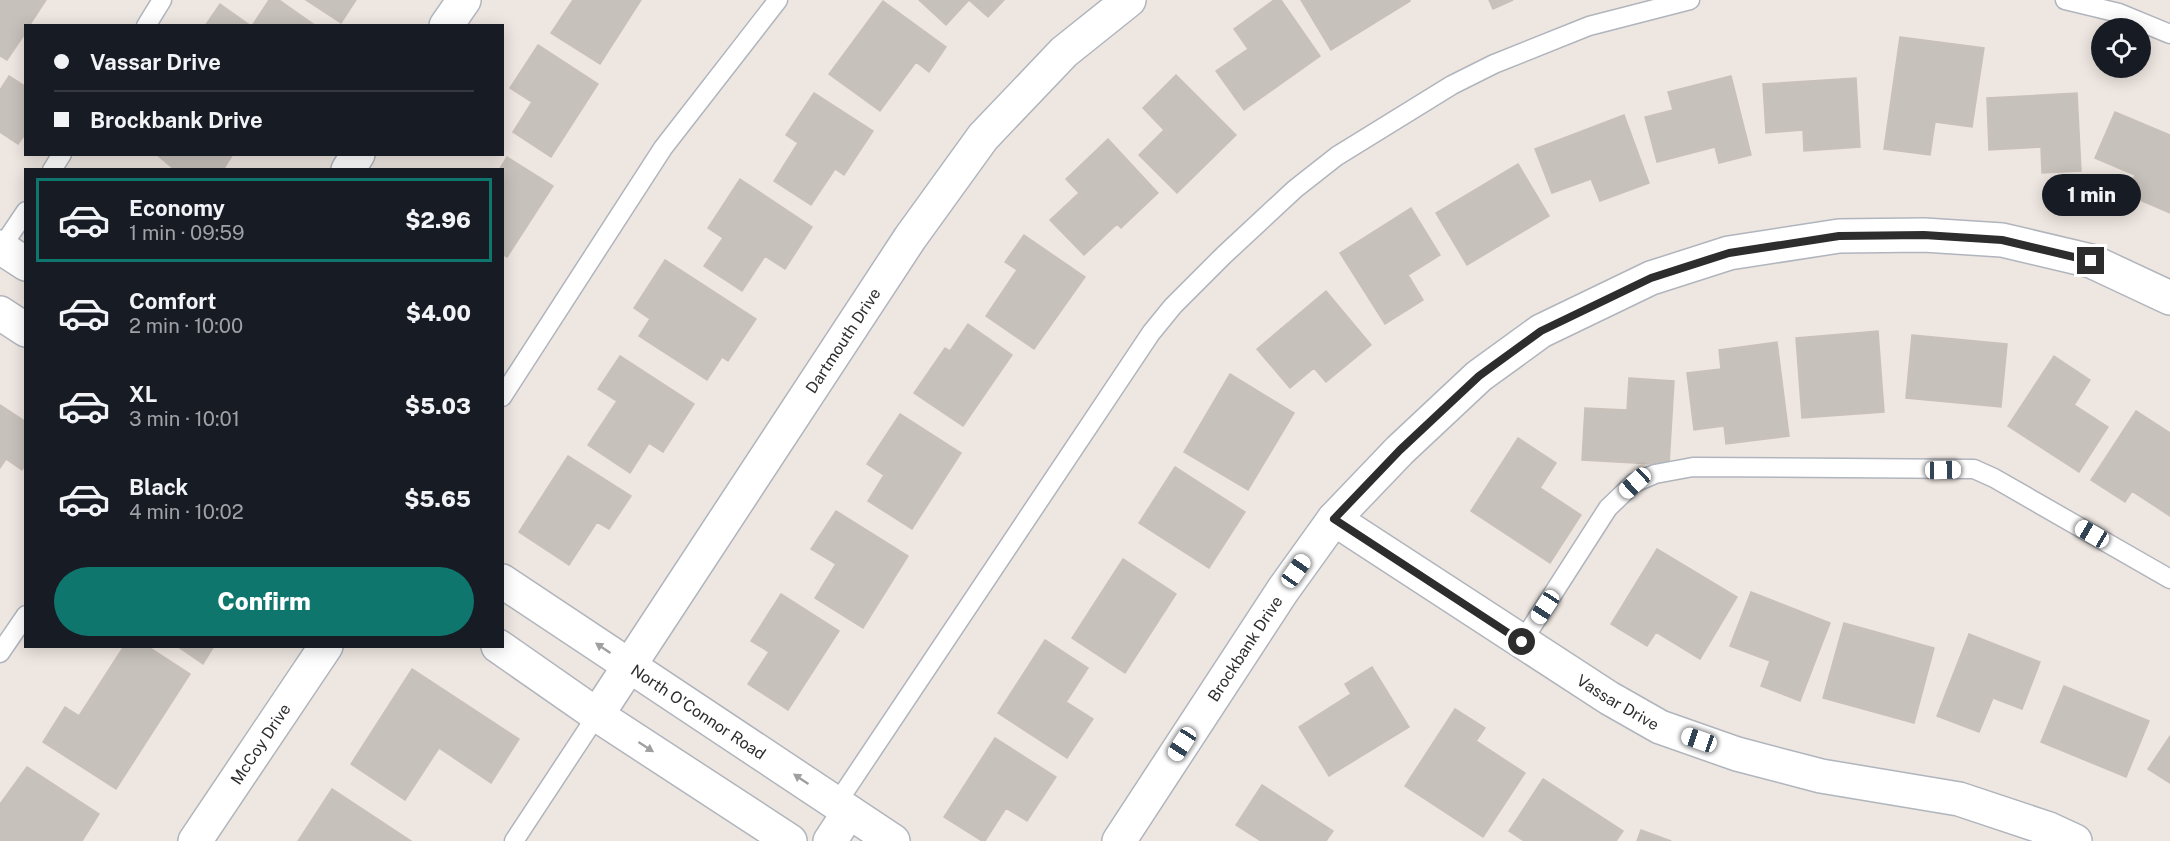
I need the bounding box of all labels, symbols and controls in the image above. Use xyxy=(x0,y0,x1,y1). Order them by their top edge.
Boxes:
map controls xyxy=(2091,18,2151,78)
button: locate xyxy=(2091,18,2151,78)
text: Vassar Drive xyxy=(90,49,221,75)
text: Brockbank Drive xyxy=(90,107,263,133)
callout: 1 min xyxy=(2042,174,2140,216)
text: 1 min xyxy=(2067,183,2116,207)
icon: car xyxy=(57,193,111,247)
text: Economy xyxy=(129,195,225,221)
text: $2.96 xyxy=(405,207,471,233)
text: 1 min · 09:59 xyxy=(129,221,245,245)
route end xyxy=(2077,247,2104,274)
street label: Dartmouth Drive xyxy=(802,284,885,397)
icon: car xyxy=(57,286,111,340)
text: Comfort xyxy=(129,288,216,314)
text: $4.00 xyxy=(406,300,471,326)
text: 2 min · 10:00 xyxy=(129,314,243,338)
icon: car xyxy=(57,379,111,433)
text: XL xyxy=(129,381,157,407)
text: $5.03 xyxy=(405,393,471,419)
text: 3 min · 10:01 xyxy=(129,407,240,431)
car xyxy=(1925,461,1961,479)
car xyxy=(1616,464,1654,502)
icon: car xyxy=(57,472,111,526)
text: Black xyxy=(129,474,188,500)
text: $5.65 xyxy=(404,486,471,512)
text: 4 min · 10:02 xyxy=(129,500,244,524)
car xyxy=(2072,517,2112,551)
car xyxy=(1278,551,1314,591)
button: Confirm xyxy=(54,567,474,636)
car xyxy=(1528,587,1562,627)
street label: Brockbank Drive xyxy=(1204,592,1287,705)
route start xyxy=(1508,628,1535,655)
one-way arrow xyxy=(596,642,612,654)
street label: North O'Connor Road xyxy=(627,660,769,764)
street label: Vassar Drive xyxy=(1573,671,1662,734)
street label: McCoy Drive xyxy=(227,700,295,788)
car xyxy=(1165,724,1199,764)
car xyxy=(1679,726,1719,754)
one-way arrow xyxy=(638,741,654,753)
one-way arrow xyxy=(793,773,809,785)

